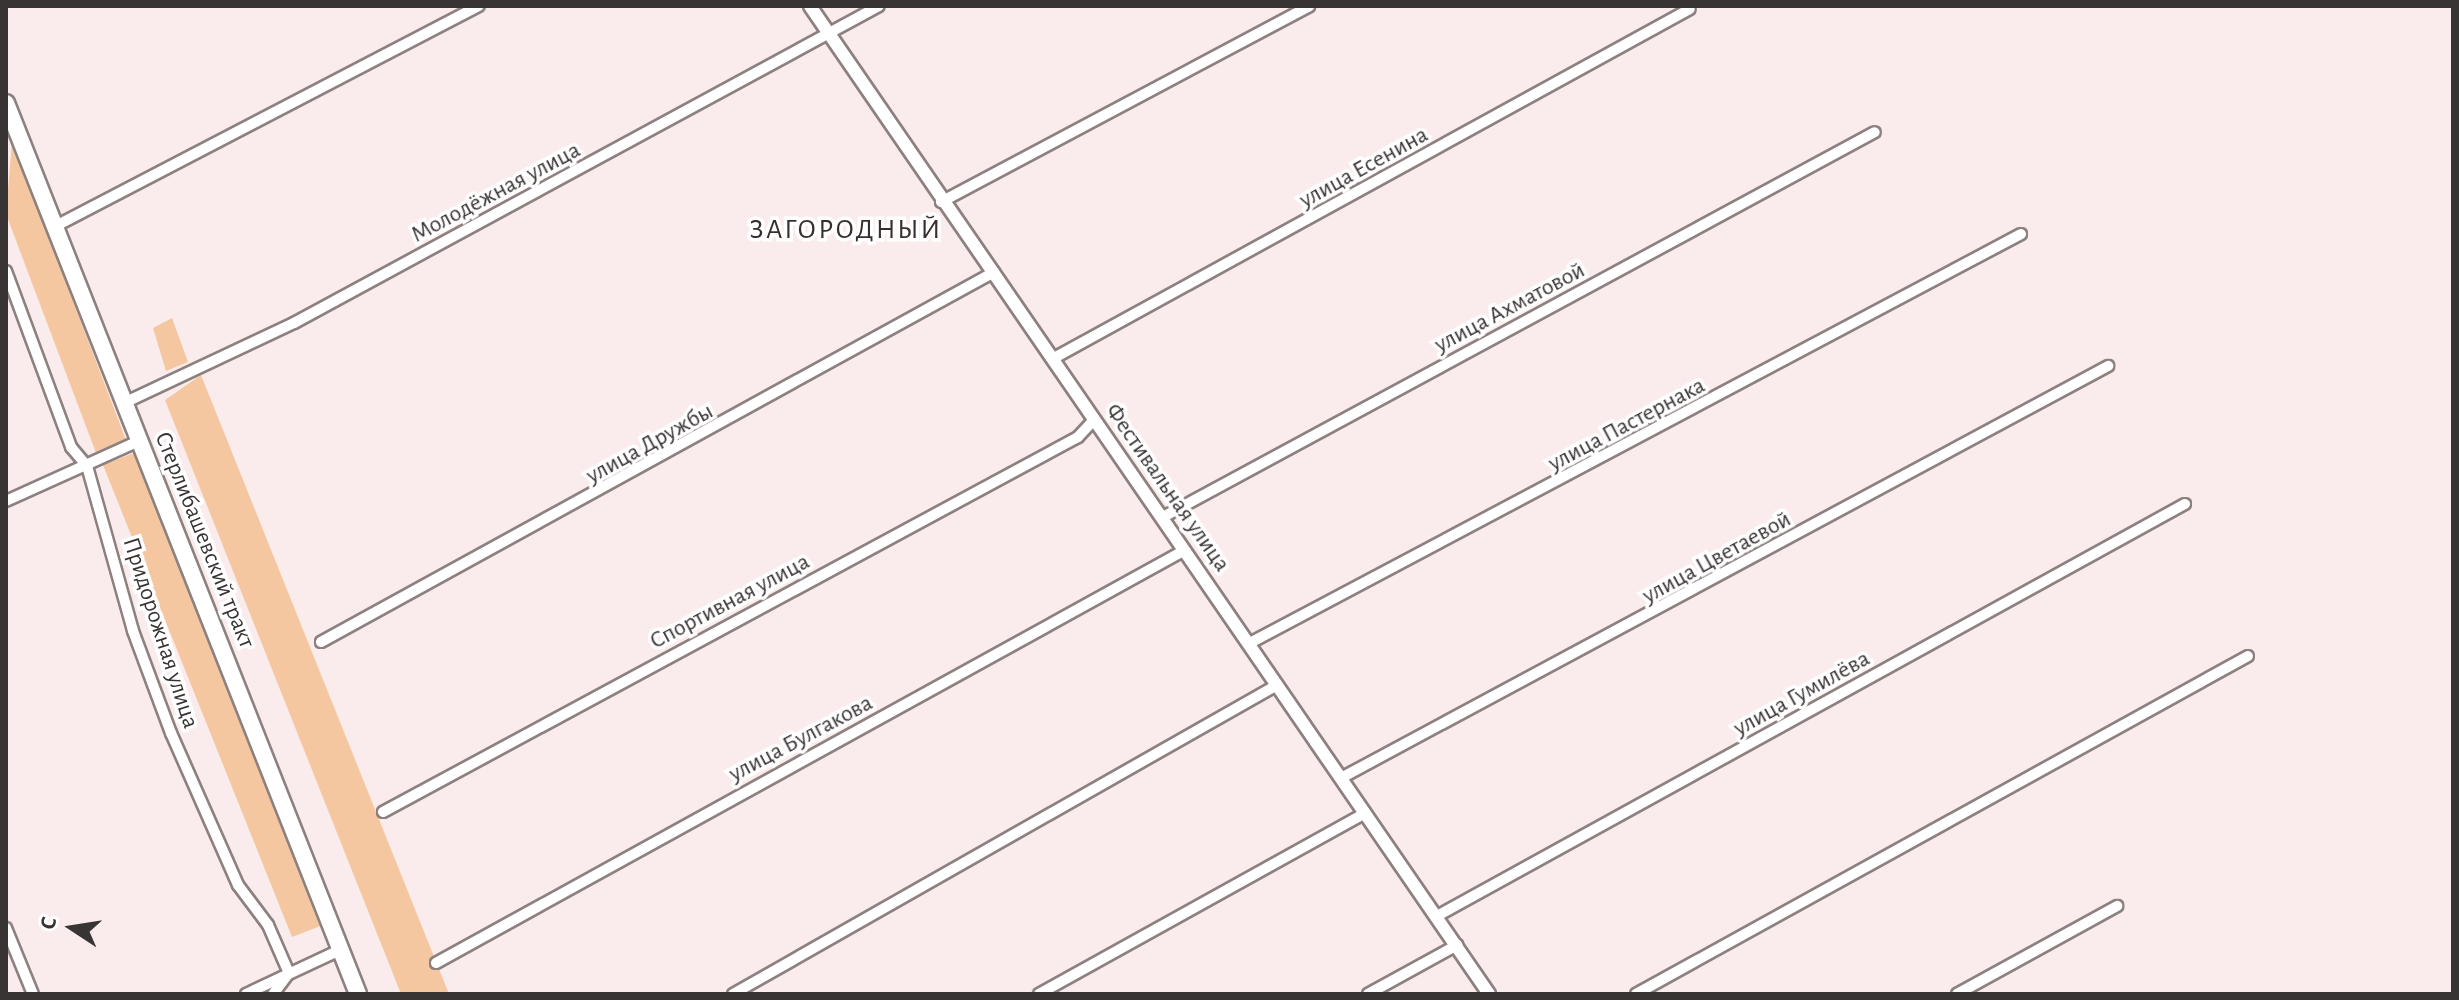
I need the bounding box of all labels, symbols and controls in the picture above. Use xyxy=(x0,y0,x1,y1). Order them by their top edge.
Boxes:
street label: улица Есенина xyxy=(1295,121,1433,215)
street label: Молодёжная улица xyxy=(406,136,586,250)
district label: ЗАГОРОДНЫЙ xyxy=(750,213,942,247)
street label: улица Ахматовой xyxy=(1430,256,1590,360)
street label: улица Пастернака xyxy=(1544,372,1710,478)
street label: улица Дружбы xyxy=(581,397,719,491)
street label: Фестивальная улица xyxy=(1098,398,1236,578)
street label: Стерлибашевский тракт xyxy=(147,428,261,652)
street label: улица Цветаевой xyxy=(1638,505,1796,611)
street label: Придорожная улица xyxy=(116,534,204,732)
street label: Спортивная улица xyxy=(645,548,815,656)
street label: улица Гумилёва xyxy=(1729,645,1875,743)
street label: улица Булгакова xyxy=(724,689,878,789)
north arrow xyxy=(32,888,112,968)
text: С xyxy=(36,915,61,931)

